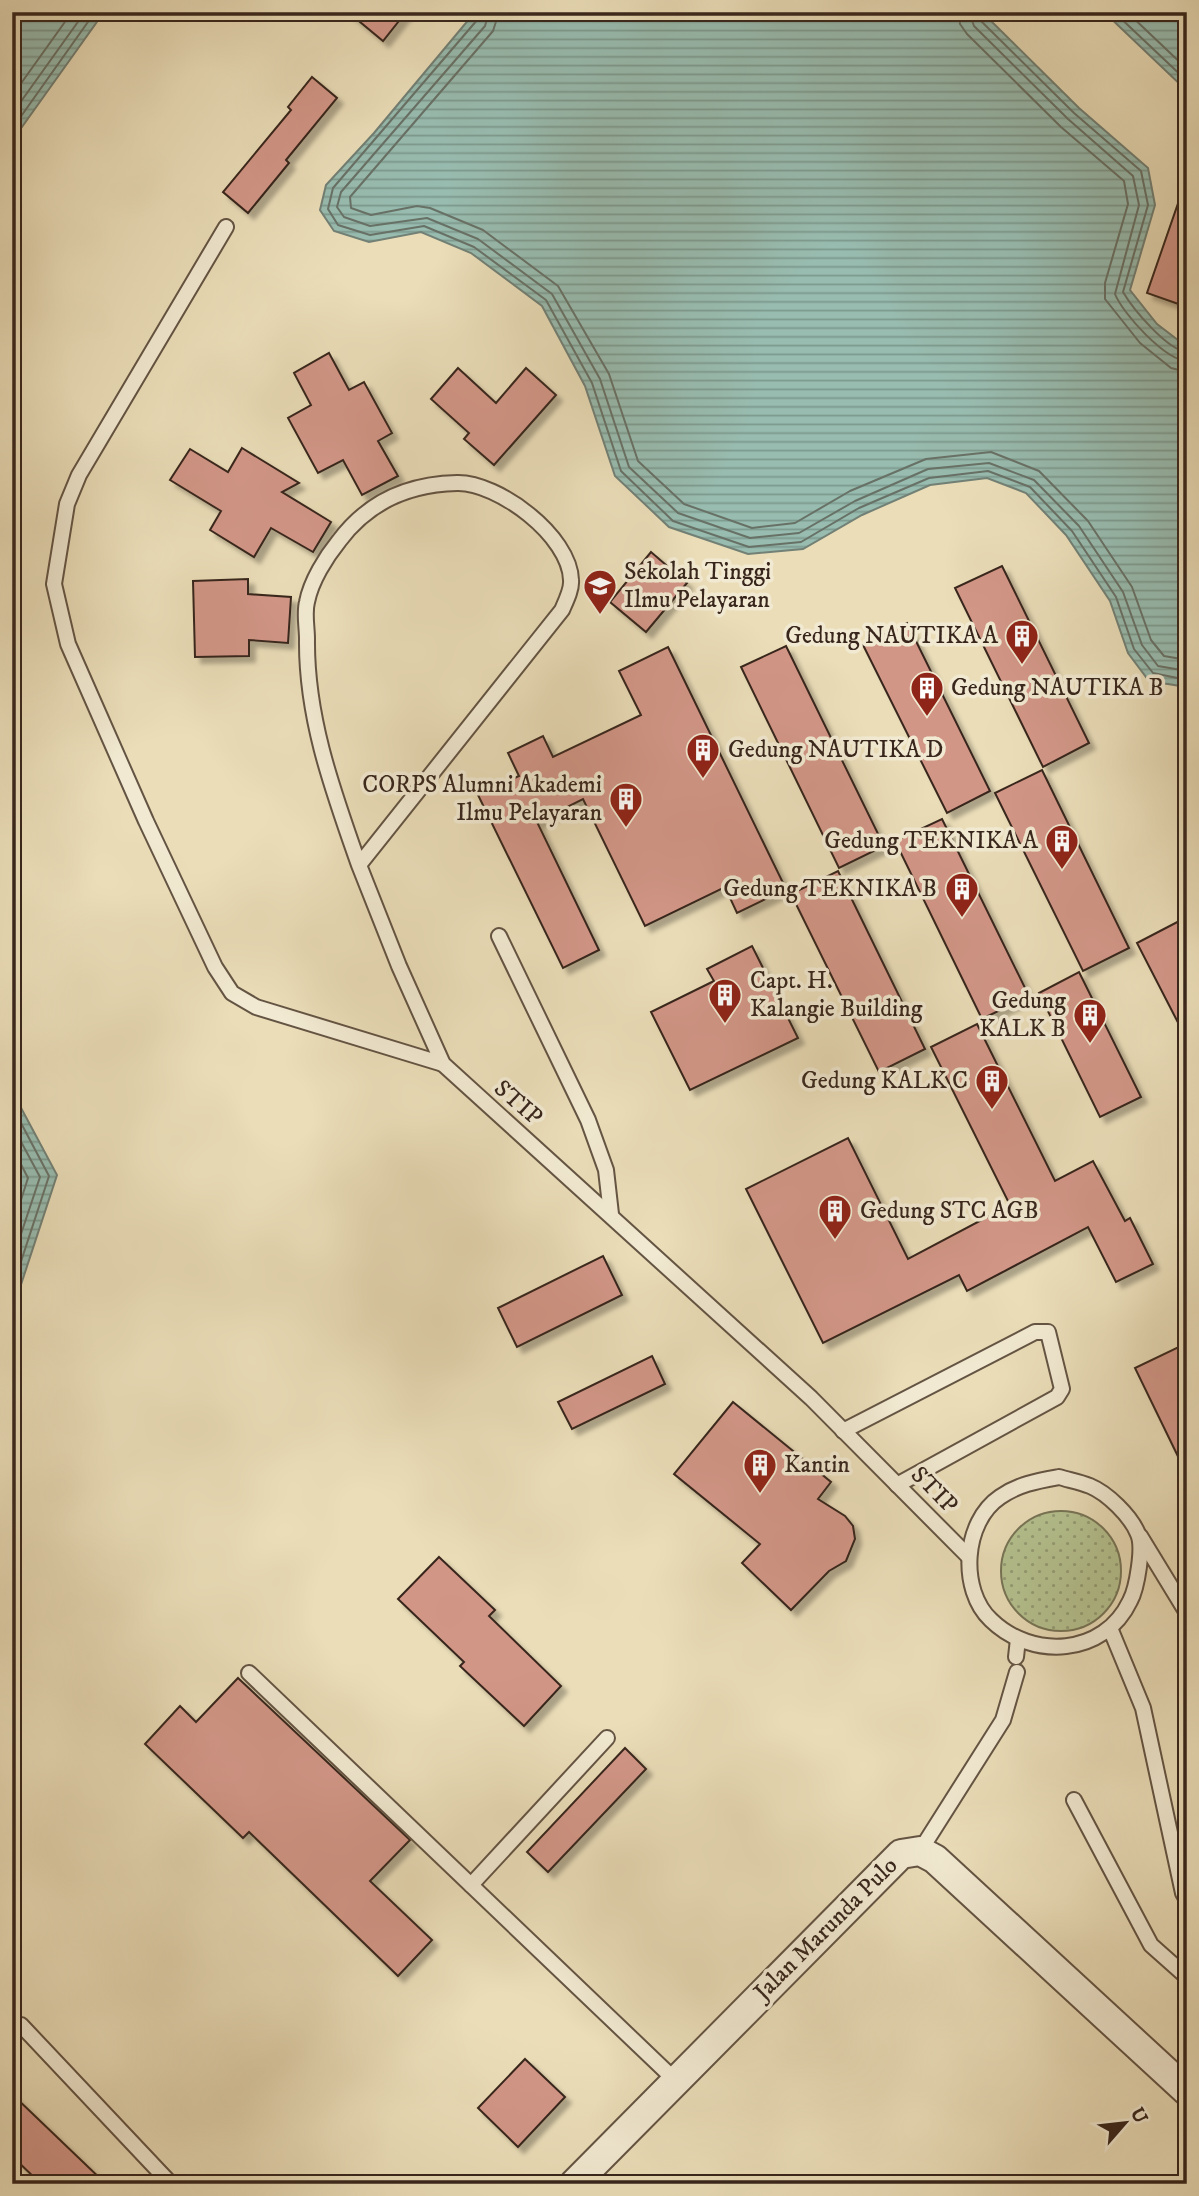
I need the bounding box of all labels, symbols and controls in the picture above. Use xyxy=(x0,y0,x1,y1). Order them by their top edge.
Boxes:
place label: Sekolah Tinggi Ilmu Pelayaran xyxy=(624,557,771,615)
school or university icon: Sekolah Tinggi Ilmu Pelayaran xyxy=(581,567,619,616)
building icon: Gedung NAUTIKA A xyxy=(1003,617,1041,666)
place label: Gedung NAUTIKA A xyxy=(785,621,999,651)
building icon: Gedung NAUTIKA B xyxy=(908,669,946,718)
place label: Gedung NAUTIKA B xyxy=(951,673,1164,703)
building icon: Gedung NAUTIKA D xyxy=(684,731,722,780)
place label: Gedung NAUTIKA D xyxy=(728,735,943,765)
place label: CORPS Alumni Akademi Ilmu Pelayaran xyxy=(362,770,602,828)
building icon: CORPS Alumni Akademi Ilmu Pelayaran xyxy=(607,780,645,829)
building icon: Gedung TEKNIKA A xyxy=(1043,822,1081,871)
place label: Gedung TEKNIKA A xyxy=(824,826,1039,856)
building icon: Gedung TEKNIKA B xyxy=(943,870,981,919)
place label: Gedung TEKNIKA B xyxy=(723,874,937,904)
place label: Capt. H. Kalangie Building xyxy=(750,966,923,1024)
building icon: Capt. H. Kalangie Building xyxy=(706,976,744,1025)
place label: Gedung KALK B xyxy=(979,986,1066,1044)
building icon: Gedung KALK B xyxy=(1071,996,1109,1045)
building icon: Gedung KALK C xyxy=(973,1062,1011,1111)
place label: Gedung KALK C xyxy=(801,1066,968,1096)
street label: STIP xyxy=(488,1074,548,1132)
building icon: Gedung STC AGB xyxy=(816,1192,854,1241)
place label: Gedung STC AGB xyxy=(860,1196,1039,1226)
building icon: Kantin xyxy=(741,1446,779,1495)
place label: Kantin xyxy=(784,1450,850,1480)
street label: STIP xyxy=(904,1460,964,1520)
street label: Jalan Marunda Pulo xyxy=(746,1851,904,2009)
north arrow xyxy=(1090,2088,1160,2158)
text: U xyxy=(1125,2104,1152,2128)

